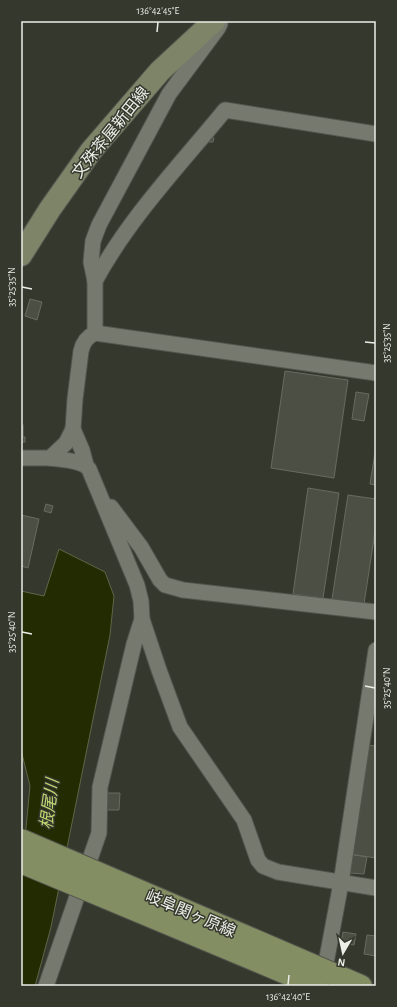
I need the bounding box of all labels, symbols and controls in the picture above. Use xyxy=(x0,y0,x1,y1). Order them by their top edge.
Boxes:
text: 136°42'45"E xyxy=(137,6,180,16)
street label: 文殊茶屋新田線 xyxy=(69,83,152,181)
text: 35°25'35"N xyxy=(7,267,17,307)
text: 35°25'35"N xyxy=(382,323,392,363)
text: 35°25'40"N xyxy=(7,611,17,653)
text: 35°25'40"N xyxy=(382,667,392,709)
water label: 根尾川 xyxy=(37,776,62,831)
street label: 岐阜関ヶ原線 xyxy=(143,887,238,940)
north arrow xyxy=(323,933,363,973)
text: N xyxy=(337,956,346,968)
text: 136°42'40"E xyxy=(266,992,310,1002)

